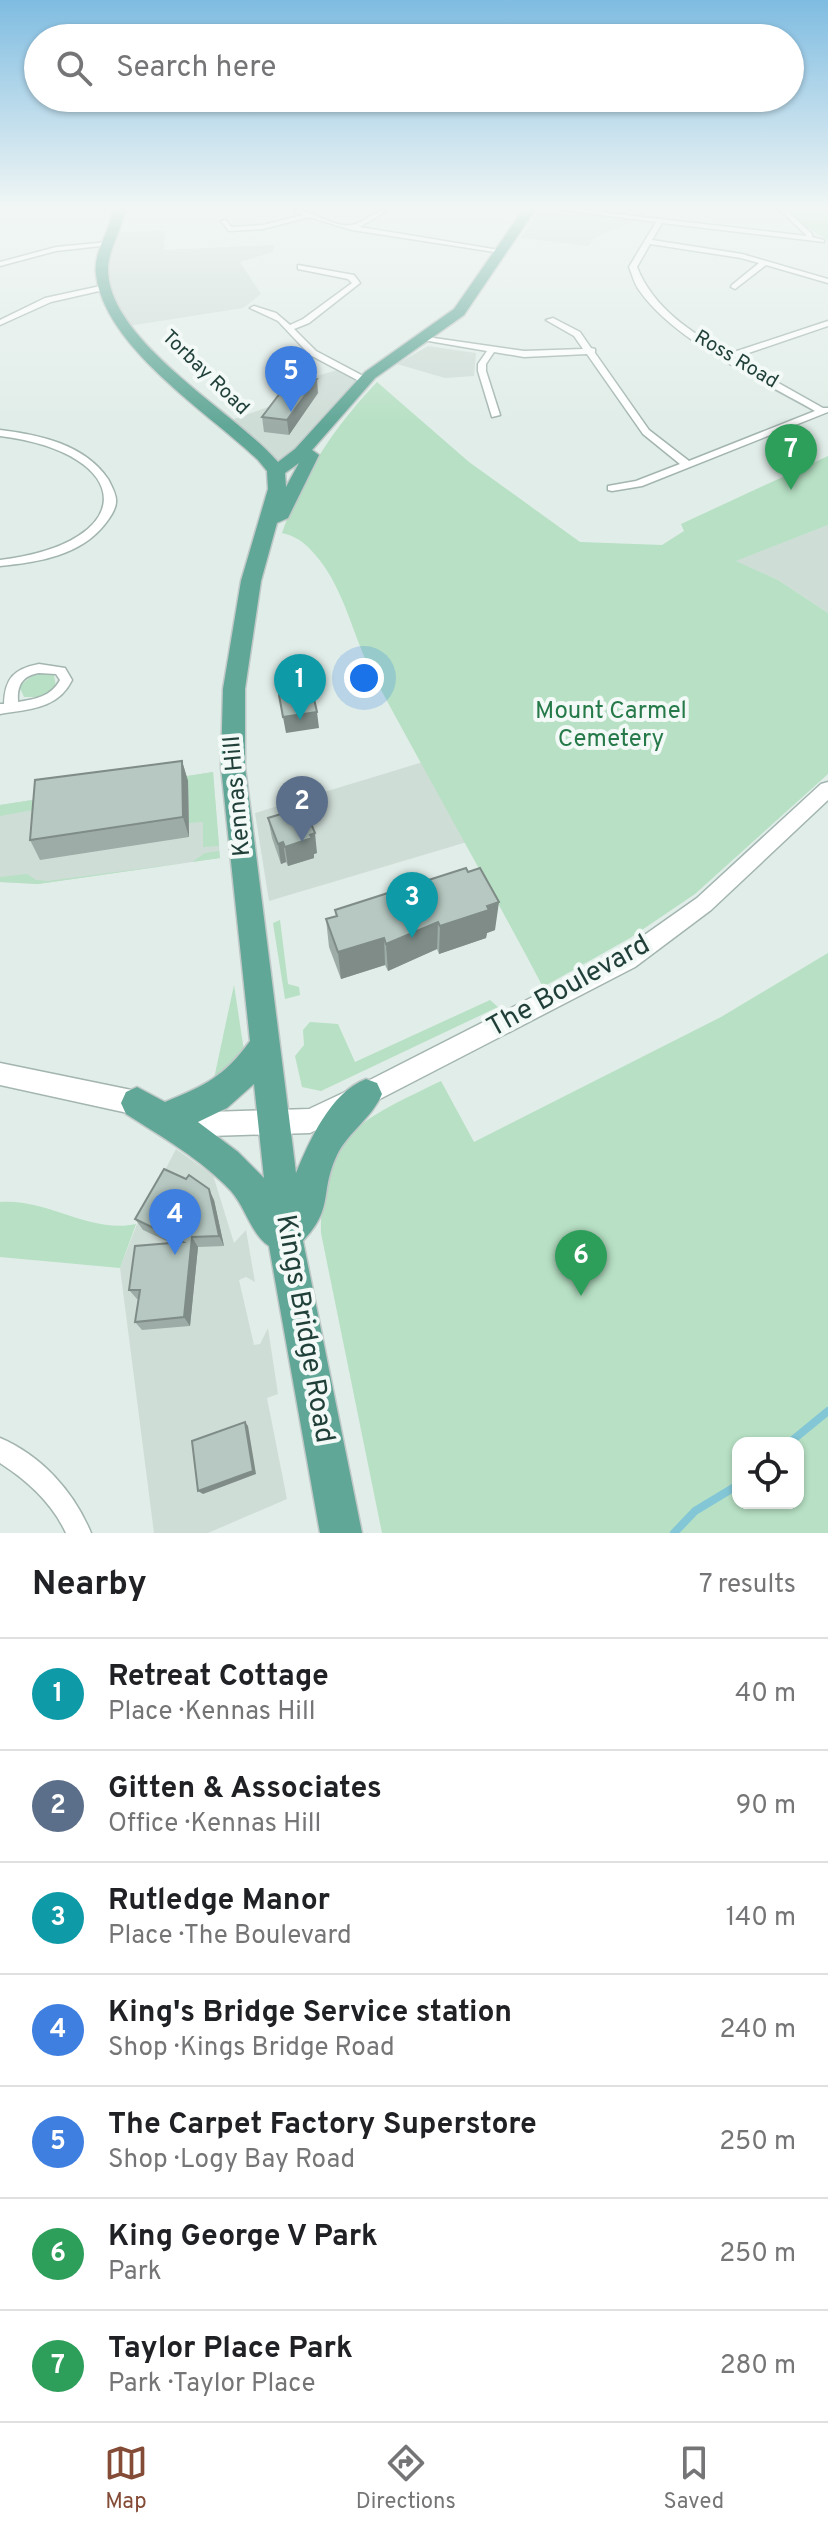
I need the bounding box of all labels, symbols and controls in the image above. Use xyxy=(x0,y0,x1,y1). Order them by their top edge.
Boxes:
search box xyxy=(24,24,804,112)
icon: search xyxy=(52,46,96,90)
text: Search here xyxy=(116,50,276,87)
street label: Torbay Road xyxy=(156,325,254,421)
street label: Ross Road xyxy=(689,325,783,395)
pin: 5 xyxy=(265,346,317,412)
pin: 7 xyxy=(765,424,817,490)
pin: 1 xyxy=(274,654,326,720)
your location xyxy=(344,658,384,698)
park label: Mount Carmel Cemetery xyxy=(535,697,687,755)
street label: Kennas Hill xyxy=(218,735,258,857)
pin: 2 xyxy=(276,776,328,842)
pin: 3 xyxy=(386,872,438,938)
street label: The Boulevard xyxy=(481,927,657,1047)
pin: 4 xyxy=(149,1189,201,1255)
street label: Kings Bridge Road xyxy=(266,1212,342,1446)
pin: 6 xyxy=(555,1230,607,1296)
map controls xyxy=(732,1437,804,1509)
button: locate xyxy=(732,1437,804,1509)
text: Nearby xyxy=(32,1564,147,1607)
text: 7 results xyxy=(699,1569,796,1602)
text: Retreat Cottage xyxy=(108,1659,329,1696)
text: 1 xyxy=(53,1678,63,1711)
text: 40 m xyxy=(735,1678,796,1711)
text: Place · Kennas Hill xyxy=(108,1696,316,1729)
text: Gitten & Associates xyxy=(108,1771,382,1808)
text: 2 xyxy=(50,1790,66,1823)
text: 90 m xyxy=(736,1790,796,1823)
text: Office · Kennas Hill xyxy=(108,1808,321,1841)
text: Rutledge Manor xyxy=(108,1883,330,1920)
text: 3 xyxy=(50,1902,66,1935)
text: 140 m xyxy=(726,1902,796,1935)
text: Place · The Boulevard xyxy=(108,1920,352,1953)
text: King's Bridge Service station xyxy=(108,1995,512,2032)
text: 4 xyxy=(50,2014,66,2047)
text: 240 m xyxy=(719,2014,796,2047)
text: Shop · Kings Bridge Road xyxy=(108,2032,395,2065)
text: The Carpet Factory Superstore xyxy=(108,2107,537,2144)
text: 5 xyxy=(50,2126,66,2159)
text: 250 m xyxy=(719,2126,796,2159)
text: Shop · Logy Bay Road xyxy=(108,2144,355,2177)
text: King George V Park xyxy=(108,2219,378,2256)
text: 6 xyxy=(50,2238,66,2271)
text: 250 m xyxy=(719,2238,796,2271)
text: Park xyxy=(108,2256,162,2289)
text: Taylor Place Park xyxy=(108,2331,353,2368)
text: 7 xyxy=(51,2350,65,2383)
text: 280 m xyxy=(720,2350,796,2383)
text: Park · Taylor Place xyxy=(108,2368,316,2401)
tab: Map xyxy=(104,2441,148,2516)
tab: Directions xyxy=(356,2441,456,2516)
tab: Saved xyxy=(664,2441,724,2516)

